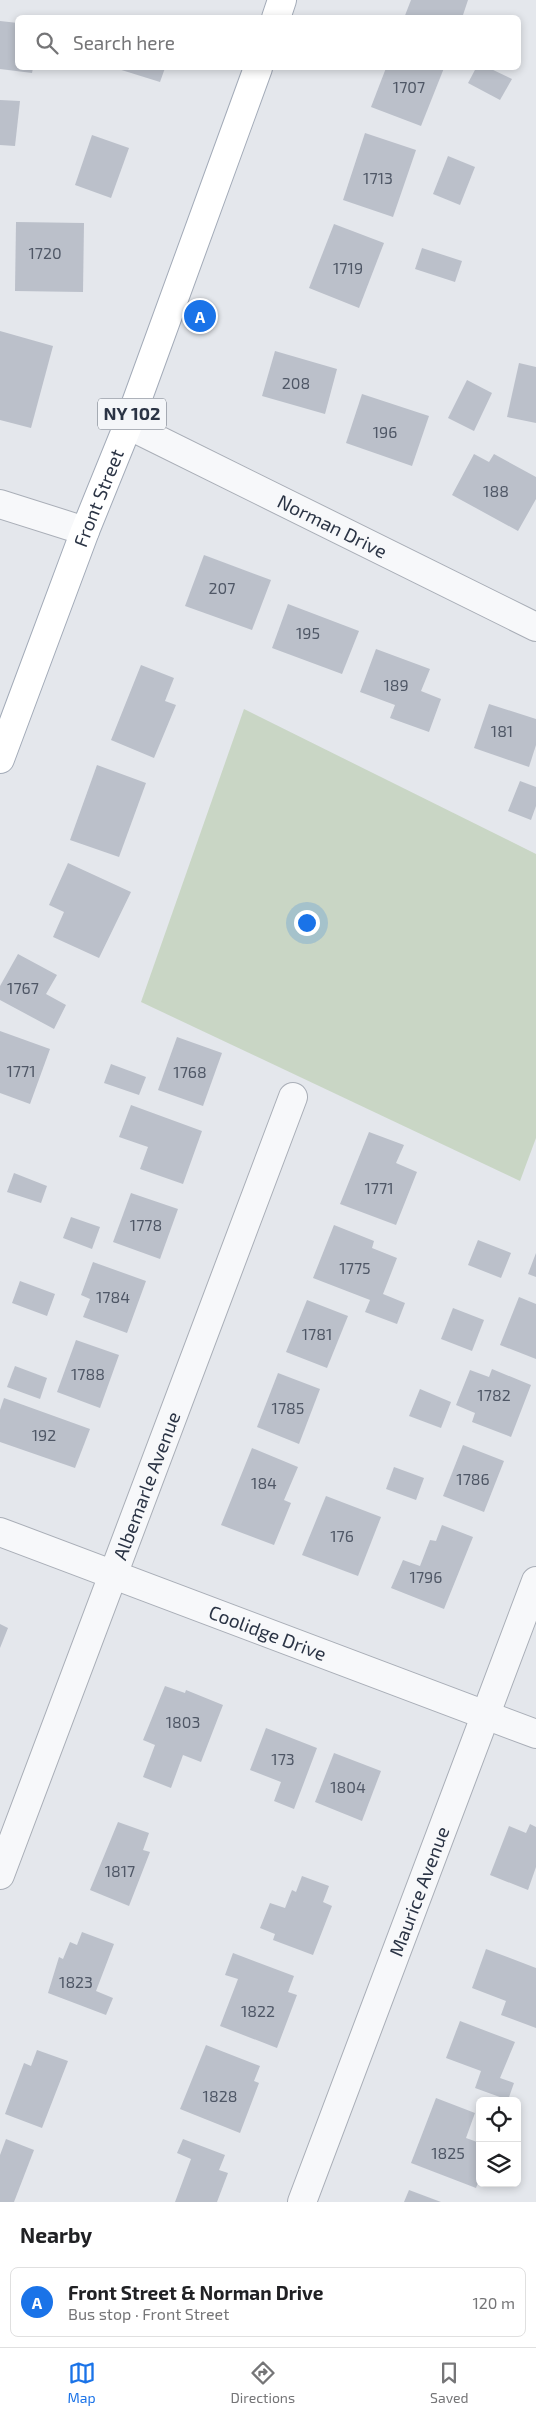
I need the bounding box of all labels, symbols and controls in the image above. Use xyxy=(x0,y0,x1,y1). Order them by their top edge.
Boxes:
search box xyxy=(15,15,521,70)
icon: search xyxy=(33,29,61,57)
text: Search here xyxy=(73,31,175,54)
house number: 1707 xyxy=(393,77,425,96)
house number: 1713 xyxy=(363,168,393,187)
house number: 1720 xyxy=(28,243,62,262)
house number: 1719 xyxy=(333,258,363,277)
pin: A xyxy=(184,297,216,335)
house number: 208 xyxy=(282,373,310,392)
road number: NY 102 xyxy=(98,398,166,429)
house number: 196 xyxy=(373,422,397,441)
street label: Front Street xyxy=(68,445,128,550)
house number: 188 xyxy=(483,481,509,500)
street label: Norman Drive xyxy=(274,489,391,563)
house number: 207 xyxy=(209,578,235,597)
house number: 195 xyxy=(296,623,320,642)
house number: 189 xyxy=(383,675,409,694)
house number: 181 xyxy=(491,721,513,740)
your location xyxy=(294,910,320,936)
house number: 1767 xyxy=(7,978,39,997)
house number: 1771 xyxy=(6,1061,36,1080)
house number: 1768 xyxy=(173,1062,207,1081)
house number: 1771 xyxy=(364,1178,394,1197)
house number: 1778 xyxy=(130,1215,162,1234)
house number: 1775 xyxy=(339,1258,371,1277)
house number: 1784 xyxy=(96,1287,130,1306)
house number: 1781 xyxy=(302,1324,332,1343)
house number: 1788 xyxy=(71,1364,105,1383)
house number: 1782 xyxy=(477,1385,511,1404)
house number: 1785 xyxy=(272,1398,304,1417)
street label: Albemarle Avenue xyxy=(108,1408,185,1563)
house number: 192 xyxy=(32,1425,56,1444)
house number: 1786 xyxy=(456,1469,490,1488)
house number: 184 xyxy=(251,1473,277,1492)
house number: 176 xyxy=(330,1526,354,1545)
house number: 1796 xyxy=(410,1567,442,1586)
street label: Coolidge Drive xyxy=(206,1600,330,1665)
house number: 1803 xyxy=(166,1712,200,1731)
house number: 173 xyxy=(271,1749,295,1768)
house number: 1804 xyxy=(330,1777,366,1796)
street label: Maurice Avenue xyxy=(384,1823,454,1959)
house number: 1817 xyxy=(105,1861,135,1880)
house number: 1823 xyxy=(59,1972,93,1991)
house number: 1822 xyxy=(241,2001,275,2020)
house number: 1828 xyxy=(203,2086,237,2105)
map controls xyxy=(476,2097,521,2187)
button: locate xyxy=(476,2097,521,2142)
button: layers xyxy=(476,2142,521,2187)
house number: 1825 xyxy=(431,2143,465,2162)
text: Nearby xyxy=(20,2222,92,2247)
text: Front Street & Norman Drive xyxy=(68,2281,323,2304)
text: A xyxy=(32,2293,42,2312)
text: 120 m xyxy=(472,2293,515,2312)
text: Bus stop · Front Street xyxy=(68,2304,229,2323)
tab: Map xyxy=(67,2359,96,2406)
tab: Directions xyxy=(231,2359,295,2406)
tab: Saved xyxy=(430,2359,469,2406)

